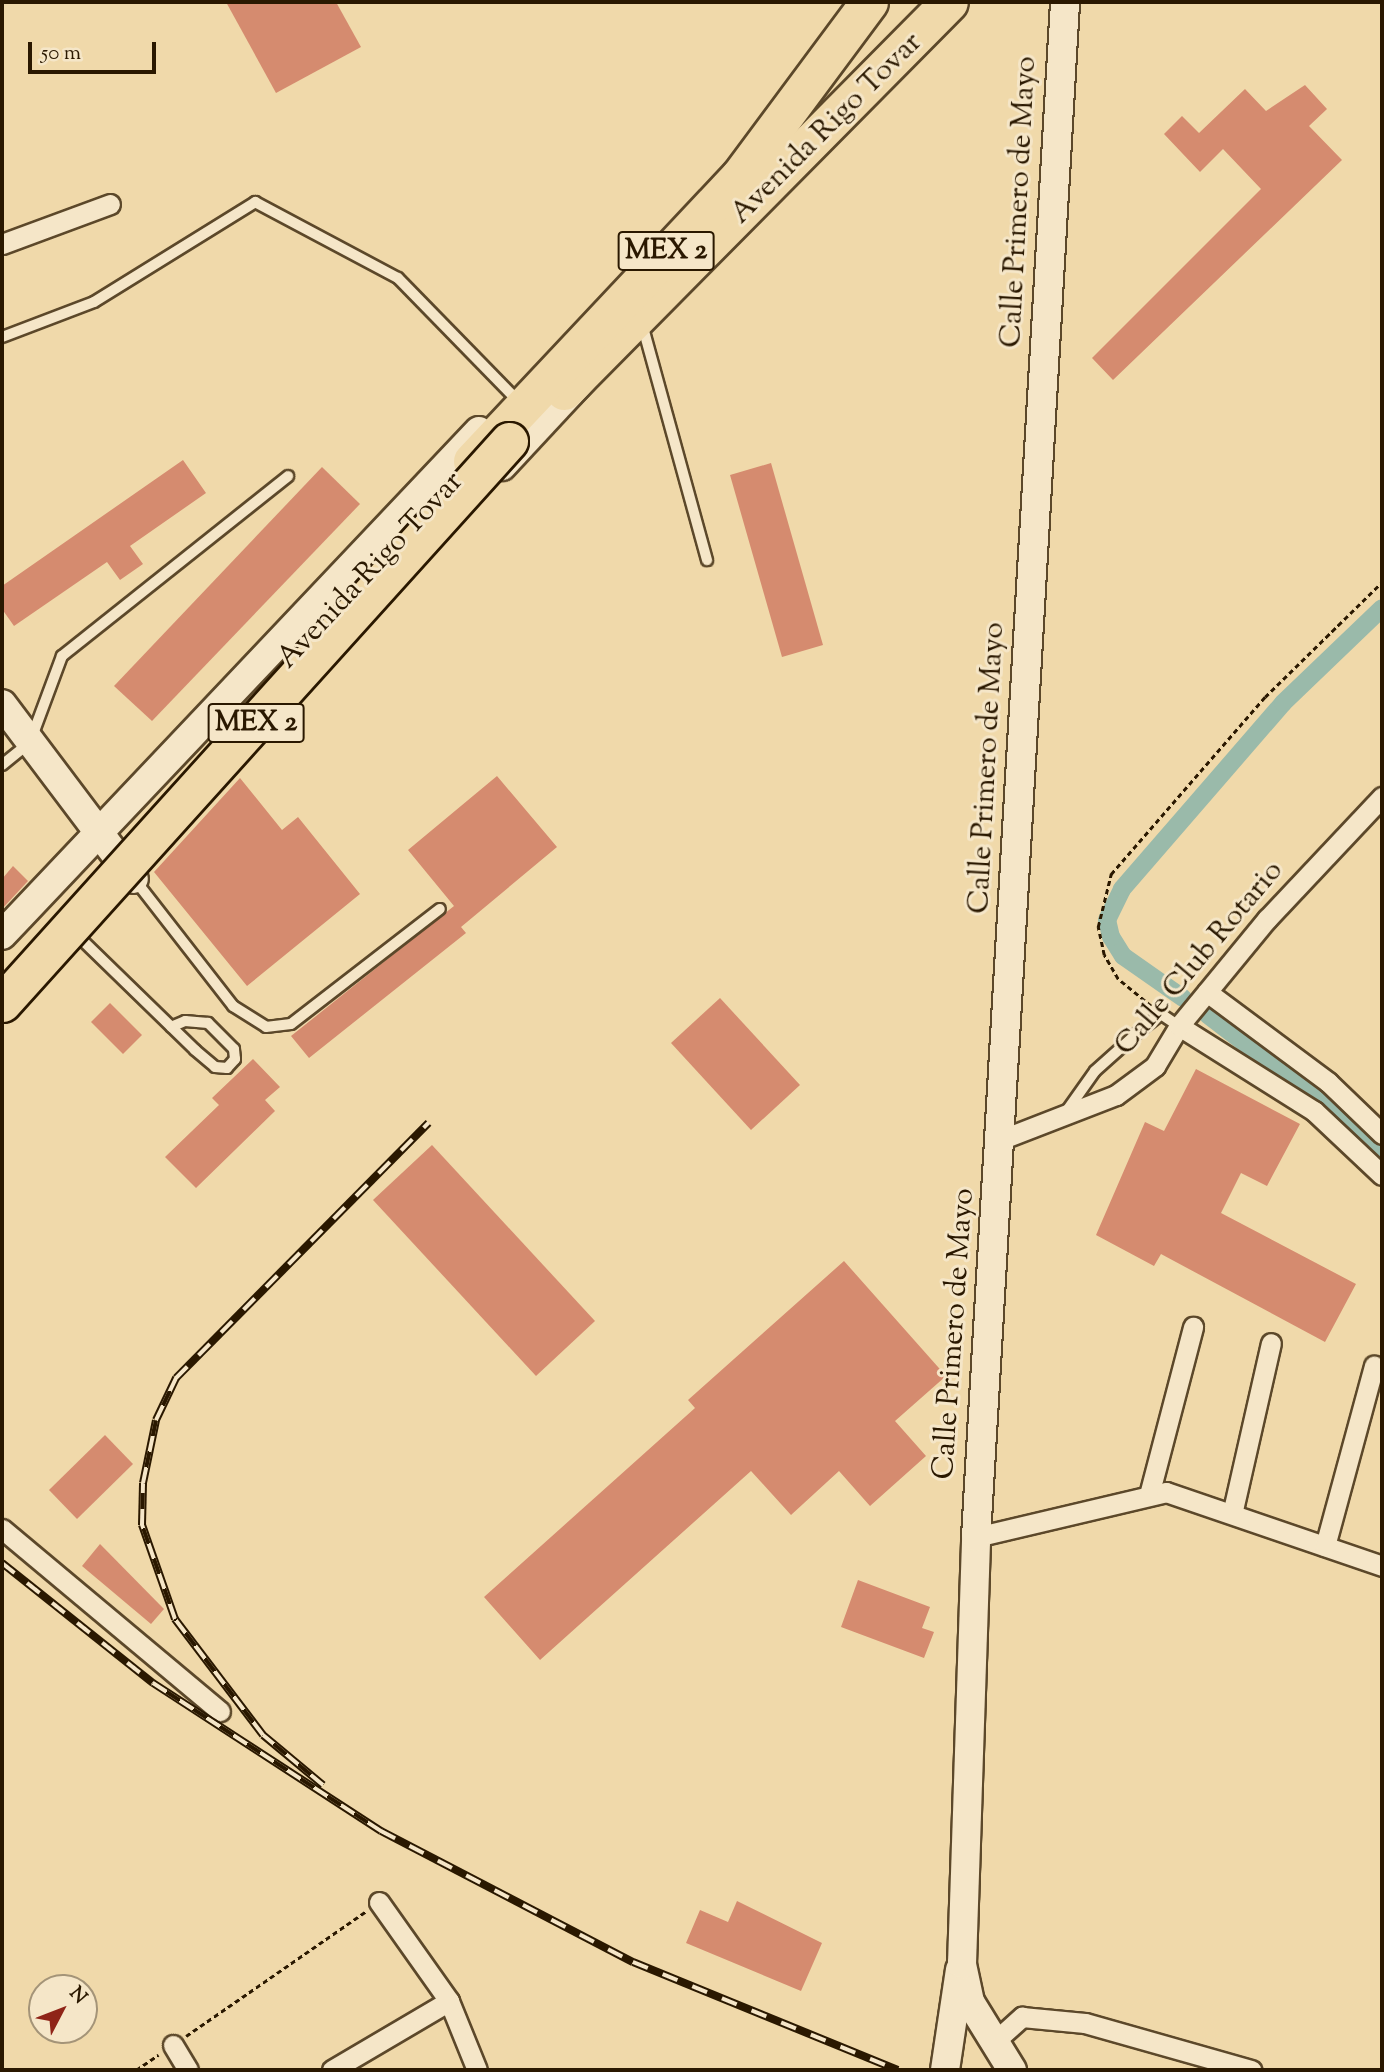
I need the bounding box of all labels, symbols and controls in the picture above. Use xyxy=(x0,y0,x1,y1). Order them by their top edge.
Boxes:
street label: Avenida Rigo Tovar xyxy=(724,26,930,232)
scale bar xyxy=(32,28,159,72)
text: 50 m xyxy=(41,39,81,69)
street label: Calle Primero de Mayo xyxy=(994,55,1046,349)
road number: MEX 2 xyxy=(617,226,715,276)
street label: Avenida Rigo Tovar xyxy=(270,465,472,677)
street label: Calle Primero de Mayo xyxy=(962,621,1014,915)
road number: MEX 2 xyxy=(207,698,305,748)
street label: Calle Club Rotario xyxy=(1108,854,1292,1064)
street label: Calle Primero de Mayo xyxy=(927,1187,983,1481)
north arrow xyxy=(28,1974,98,2044)
text: N xyxy=(62,1981,93,2011)

